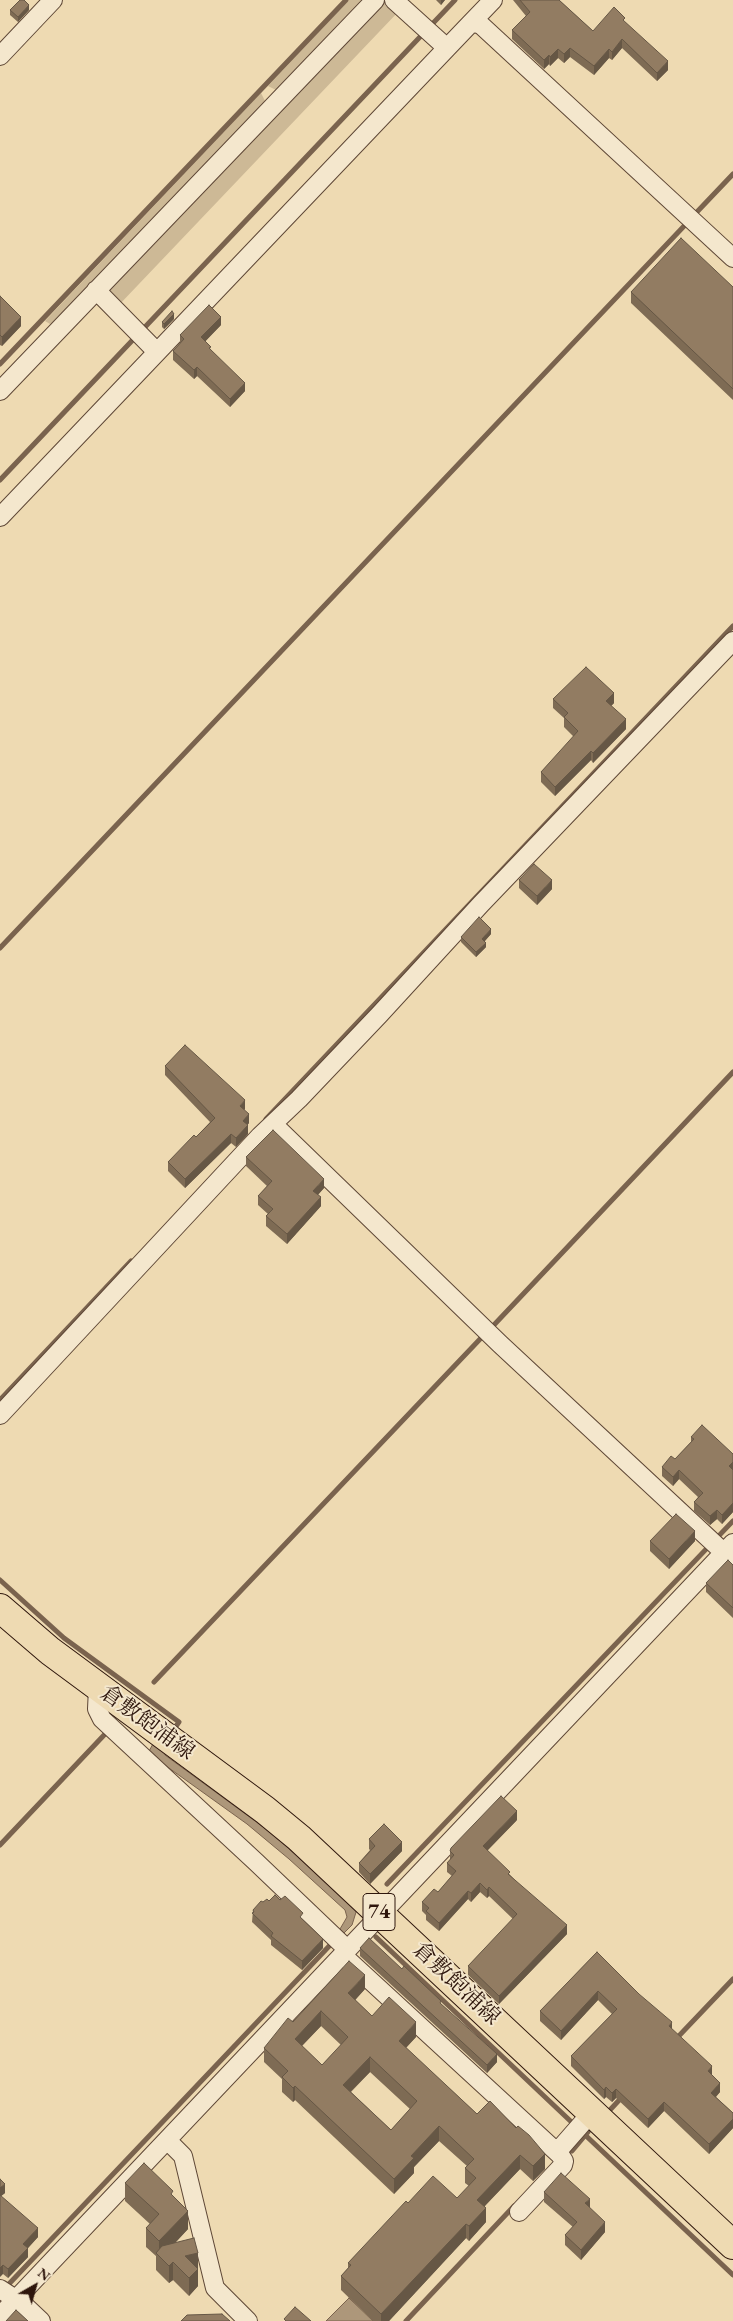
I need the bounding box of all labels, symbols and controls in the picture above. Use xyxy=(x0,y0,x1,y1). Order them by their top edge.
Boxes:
street label: 倉敷飽浦線 xyxy=(95,1680,199,1766)
road number: 74 xyxy=(363,1894,395,1930)
street label: 倉敷飽浦線 xyxy=(407,1937,505,2031)
north arrow xyxy=(10,2261,60,2311)
text: N xyxy=(34,2264,54,2285)

